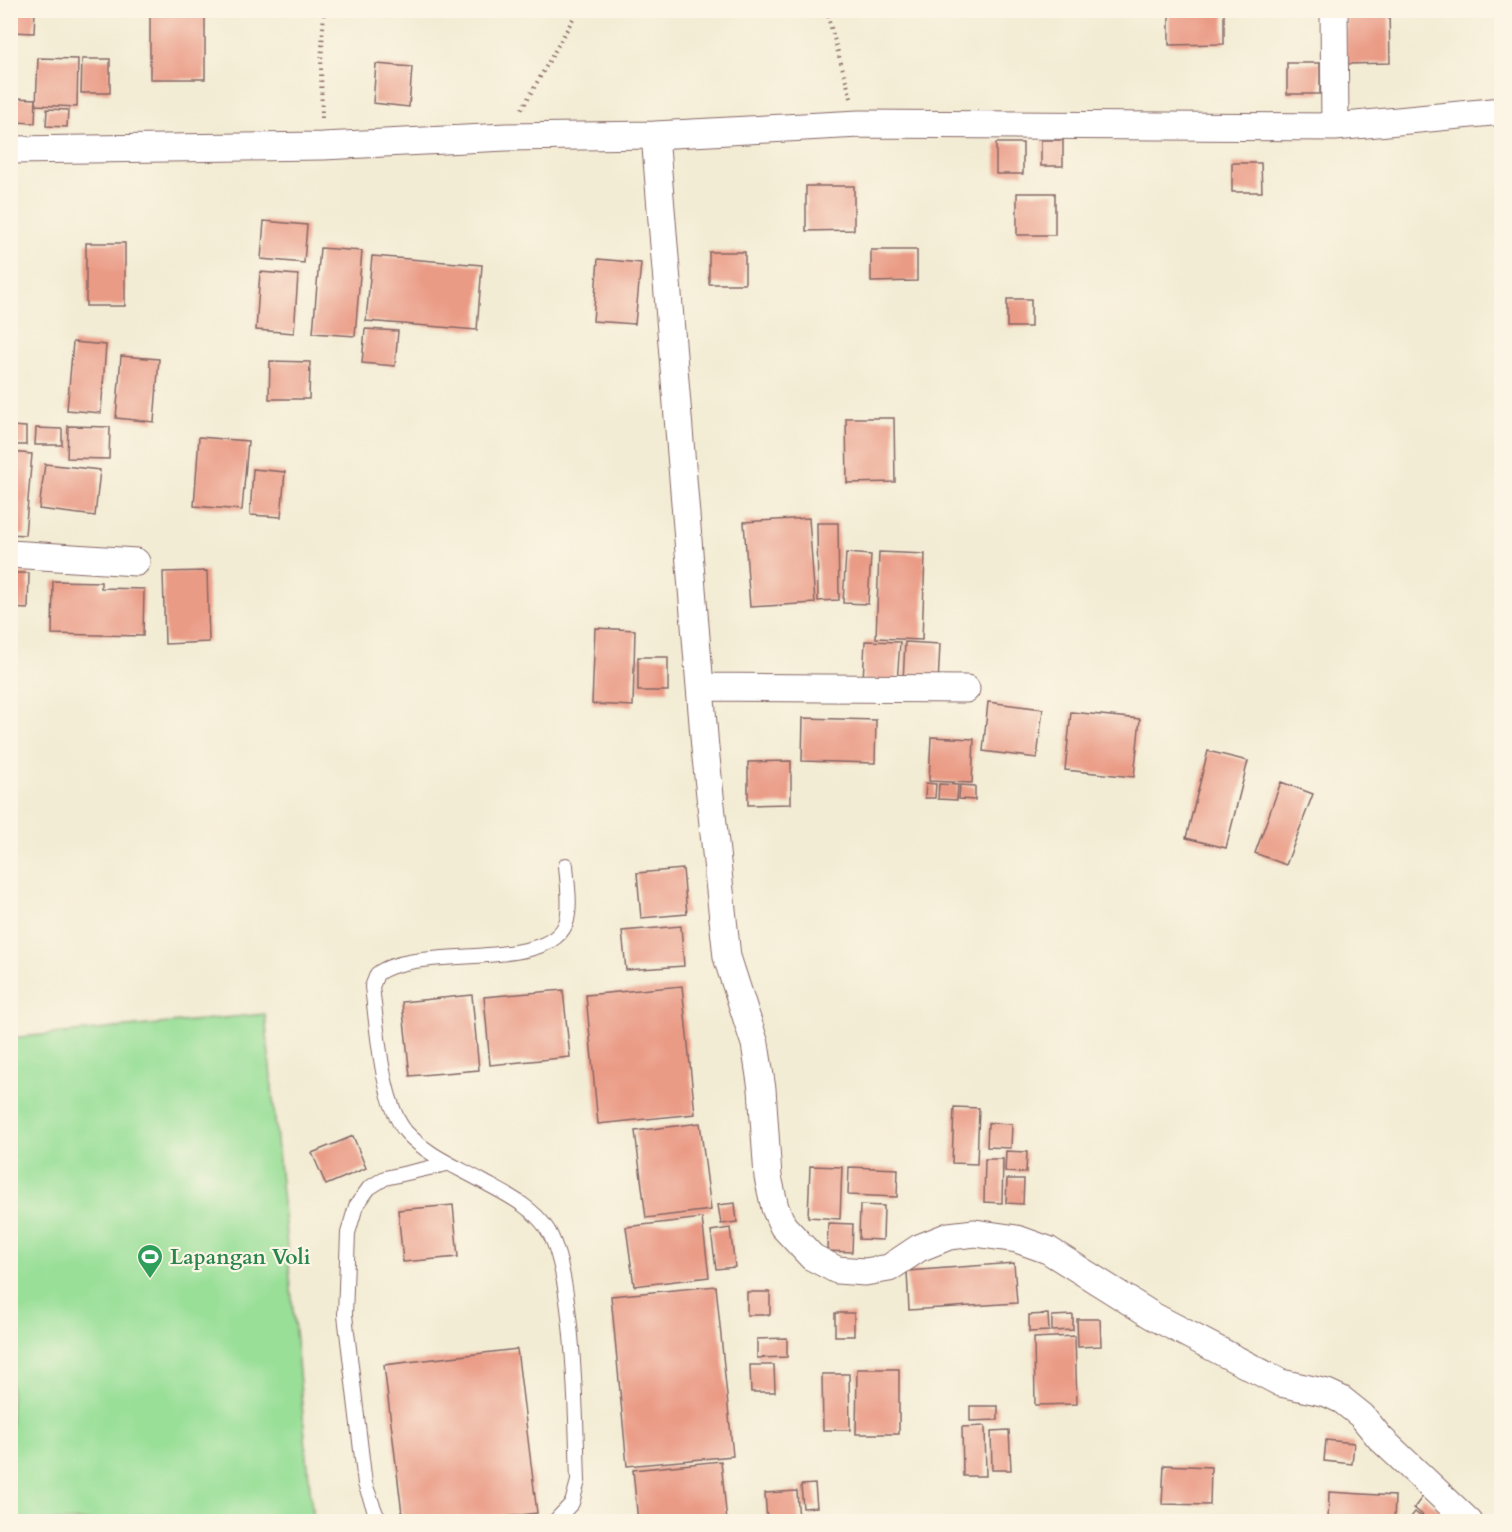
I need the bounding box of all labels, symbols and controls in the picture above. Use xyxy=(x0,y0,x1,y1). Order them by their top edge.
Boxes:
sports icon: Lapangan Voli xyxy=(135,1242,165,1280)
place label: Lapangan Voli xyxy=(170,1243,311,1272)

